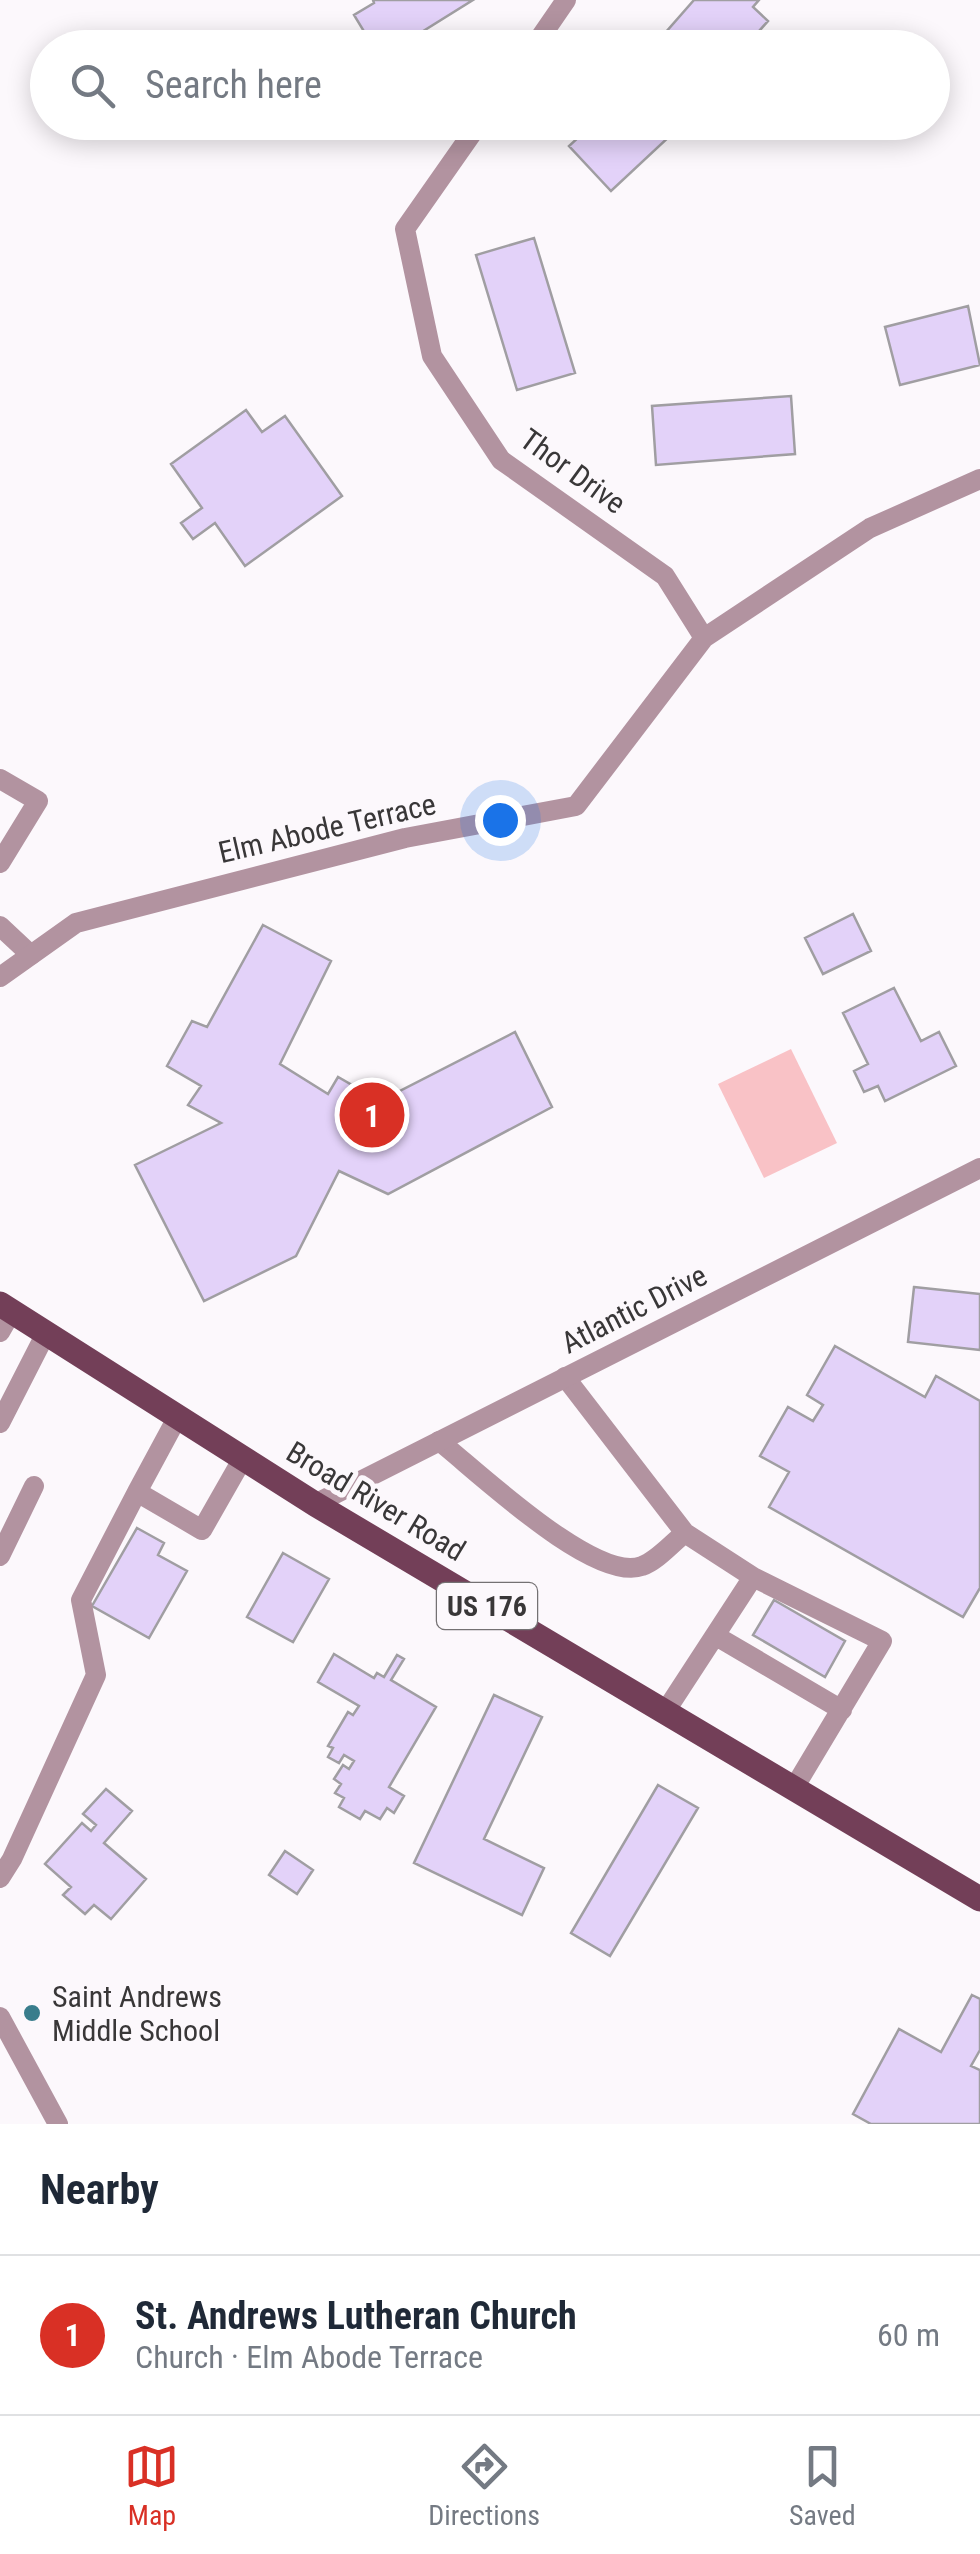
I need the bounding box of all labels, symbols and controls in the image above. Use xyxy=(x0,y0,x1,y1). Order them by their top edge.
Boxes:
search box xyxy=(30,30,950,140)
icon: search xyxy=(65,58,120,113)
text: Search here xyxy=(145,63,322,107)
street label: Thor Drive xyxy=(514,421,632,521)
street label: Elm Abode Terrace xyxy=(215,786,439,870)
your location xyxy=(475,795,526,846)
pin: 1 xyxy=(340,1078,404,1152)
street label: Atlantic Drive xyxy=(556,1258,712,1360)
street label: Broad River Road xyxy=(280,1434,472,1568)
road number: US 176 xyxy=(437,1583,537,1629)
place label: Saint Andrews Middle School xyxy=(52,1979,222,2048)
marker: Saint Andrews Middle School xyxy=(21,2002,43,2024)
text: Nearby xyxy=(40,2165,159,2214)
text: St. Andrews Lutheran Church xyxy=(135,2294,577,2338)
text: 1 xyxy=(64,2316,81,2354)
text: 60 m xyxy=(877,2316,940,2354)
text: Church · Elm Abode Terrace xyxy=(135,2338,483,2376)
tab: Map xyxy=(124,2439,179,2532)
tab: Directions xyxy=(428,2439,540,2532)
tab: Saved xyxy=(789,2439,856,2532)

